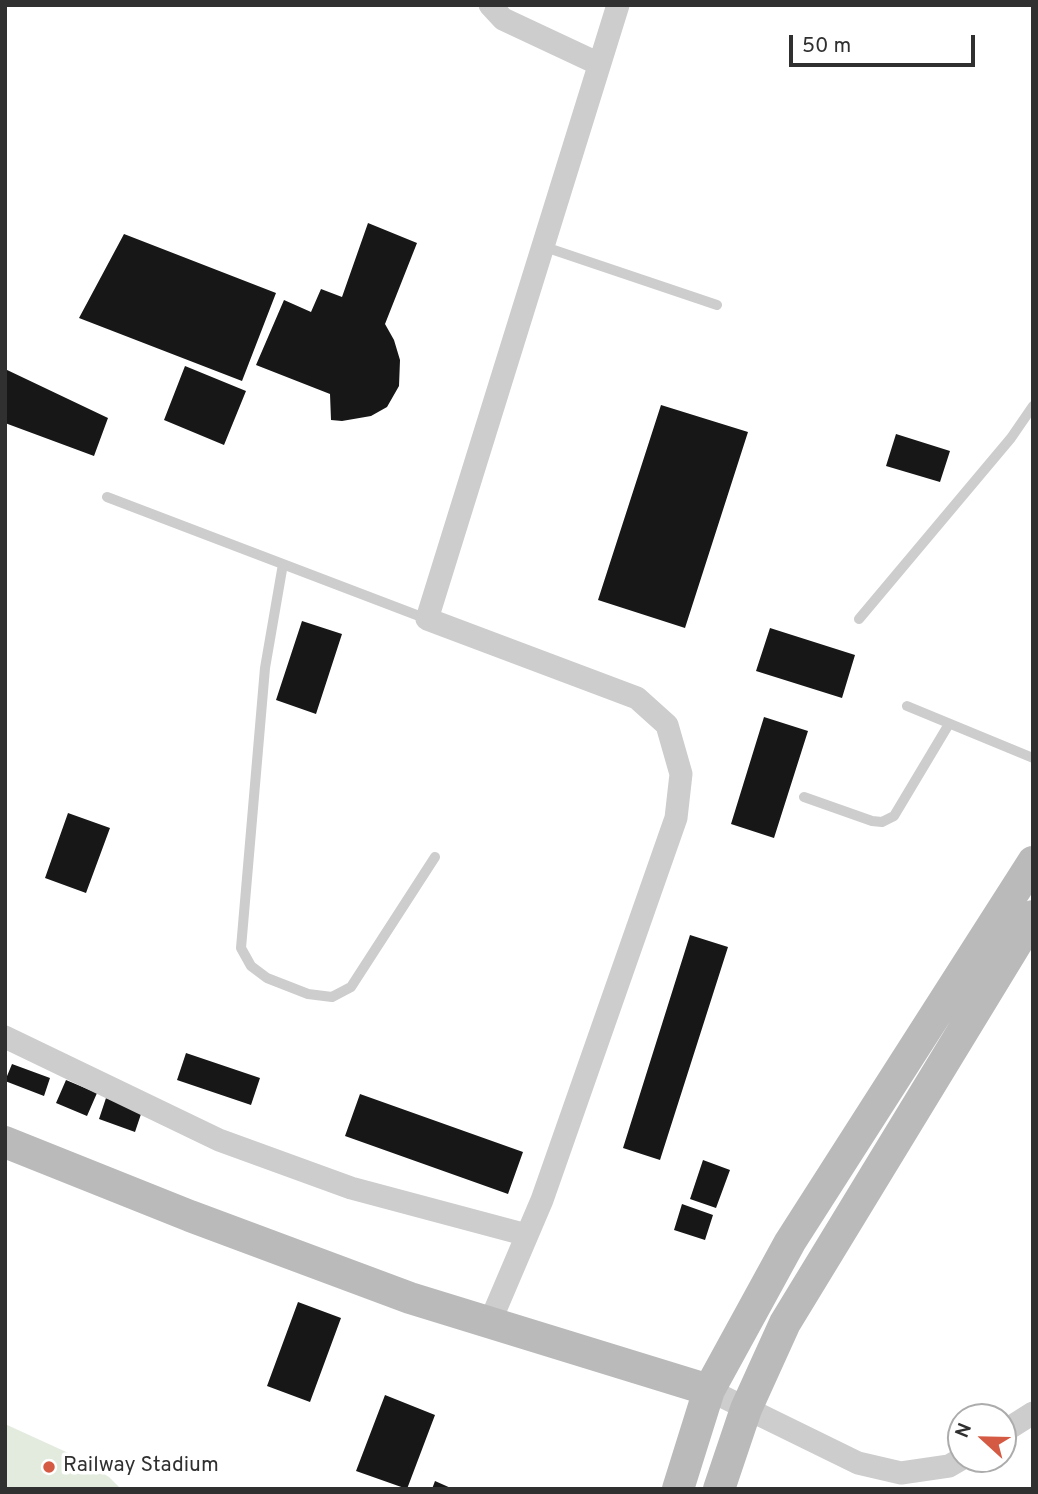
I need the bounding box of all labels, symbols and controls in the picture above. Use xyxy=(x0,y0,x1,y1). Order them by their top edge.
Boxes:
scale bar xyxy=(793,21,978,65)
text: 50 m xyxy=(802,33,851,60)
north arrow xyxy=(947,1403,1017,1473)
text: N xyxy=(951,1420,978,1442)
place label: Railway Stadium xyxy=(63,1454,219,1480)
marker: Railway Stadium xyxy=(41,1459,57,1475)

